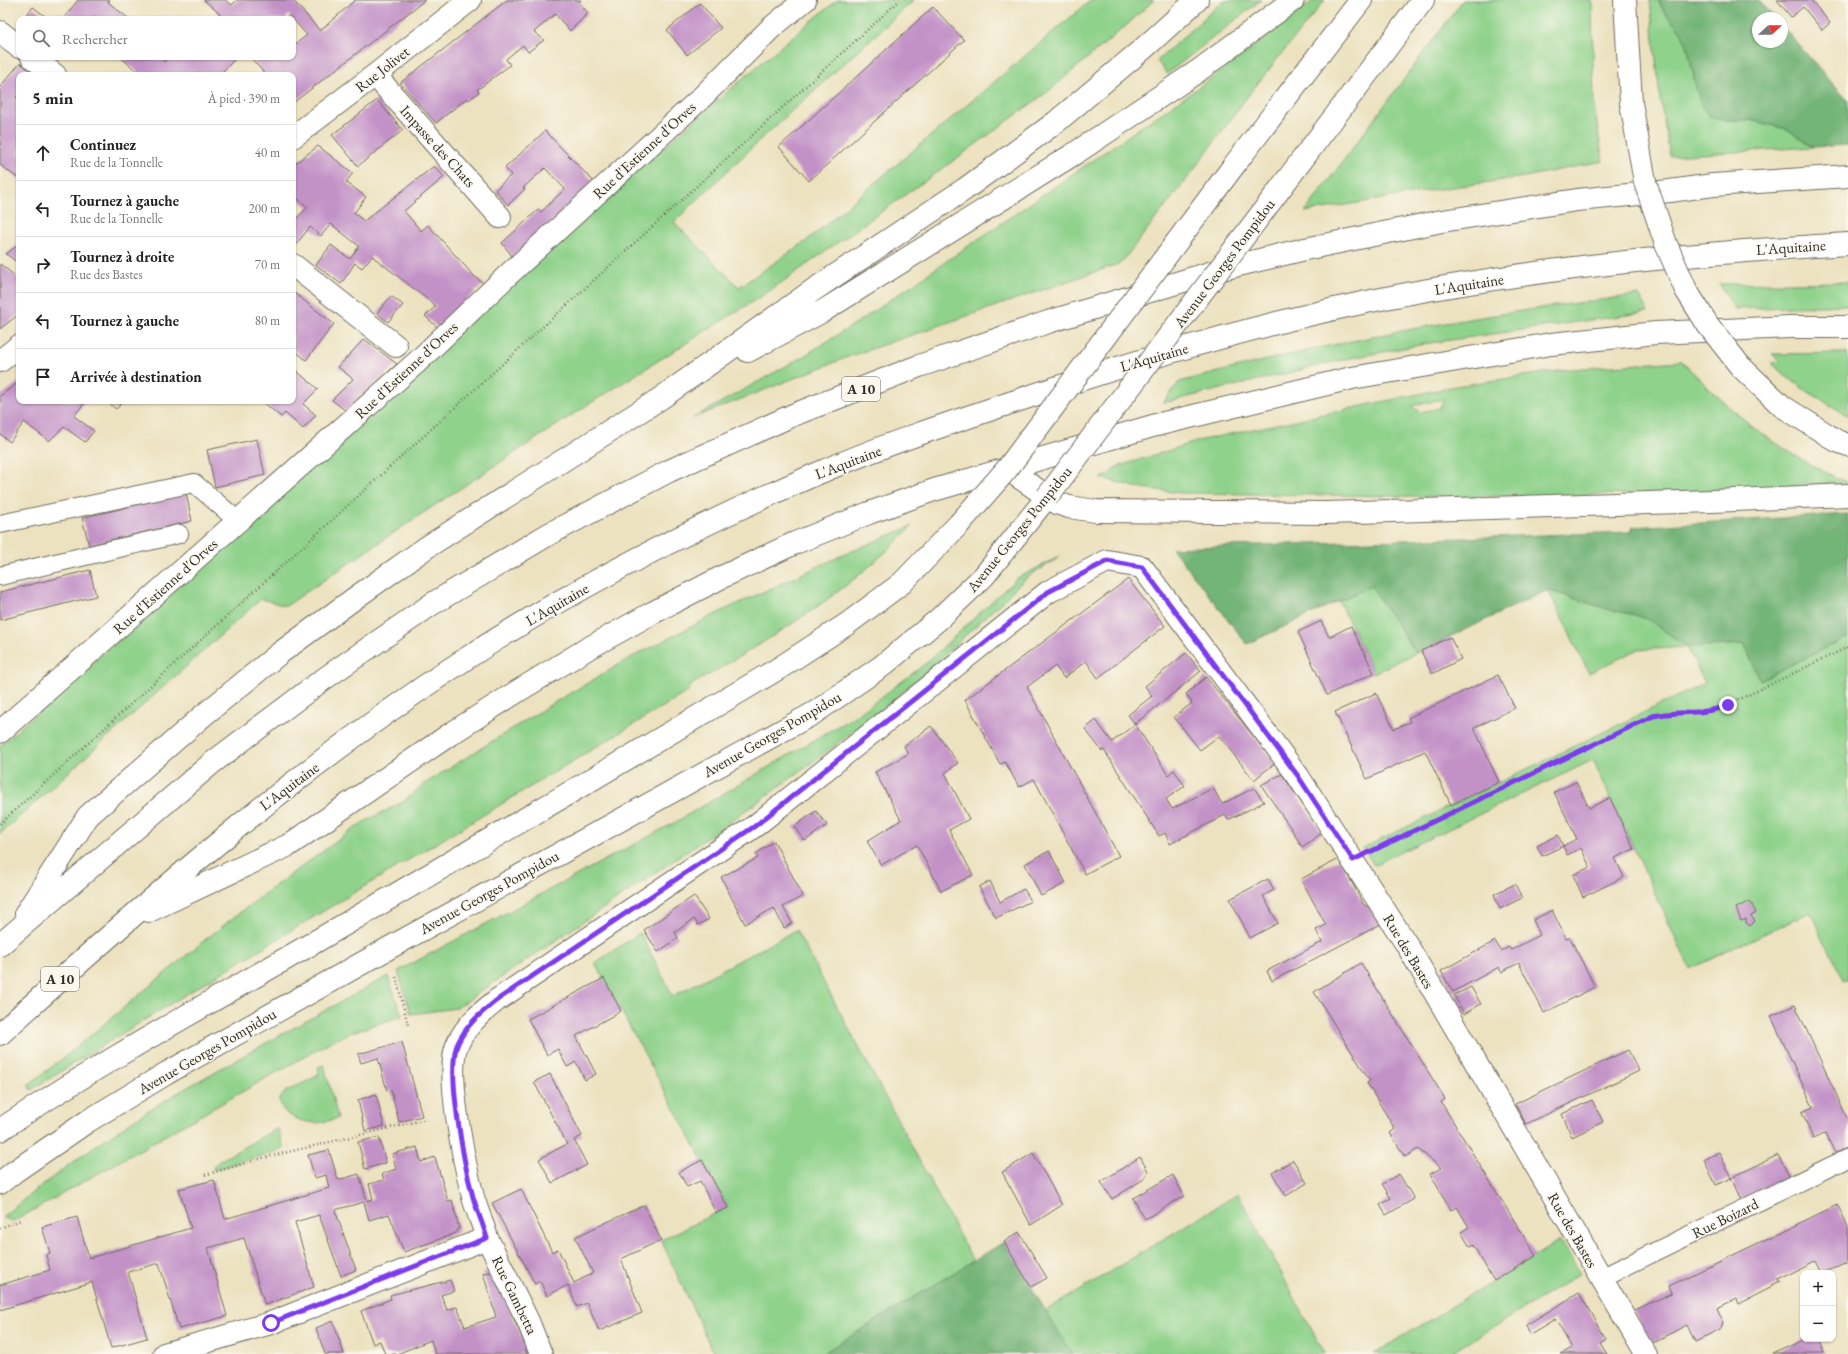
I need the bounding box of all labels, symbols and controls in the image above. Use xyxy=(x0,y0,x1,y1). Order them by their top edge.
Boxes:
north arrow xyxy=(1752,12,1788,48)
search box xyxy=(16,16,296,60)
icon: search xyxy=(30,27,52,49)
text: Rechercher xyxy=(62,29,128,48)
street label: Rue Jolivet xyxy=(351,42,413,96)
text: 5 min xyxy=(32,87,73,109)
text: À pied · 390 m xyxy=(208,90,280,107)
street label: Rue d'Estienne d'Orves xyxy=(588,97,700,203)
street label: Impasse des Chats xyxy=(396,101,480,191)
text: Continuez xyxy=(70,135,136,154)
icon: ahead xyxy=(32,142,54,164)
text: 40 m xyxy=(255,144,280,161)
text: Rue de la Tonnelle xyxy=(70,154,163,171)
text: Tournez à gauche xyxy=(70,191,179,210)
street label: Avenue Georges Pompidou xyxy=(1169,195,1279,332)
icon: left xyxy=(32,198,54,220)
text: 200 m xyxy=(249,200,280,217)
text: Rue de la Tonnelle xyxy=(70,210,163,227)
street label: L'Aquitaine xyxy=(1756,235,1827,259)
text: Tournez à droite xyxy=(70,247,174,266)
icon: right xyxy=(32,254,54,276)
text: 70 m xyxy=(255,256,280,273)
text: Rue des Bastes xyxy=(70,266,143,283)
street label: L'Aquitaine xyxy=(1433,269,1505,299)
icon: left xyxy=(32,310,54,332)
text: Tournez à gauche xyxy=(70,311,179,330)
text: 80 m xyxy=(255,312,280,329)
street label: Rue d'Estienne d'Orves xyxy=(350,317,462,423)
street label: L'Aquitaine xyxy=(1118,338,1190,376)
icon: arrive xyxy=(32,366,54,388)
text: Arrivée à destination xyxy=(70,367,202,386)
road number: A 10 xyxy=(842,377,880,401)
street label: L'Aquitaine xyxy=(812,441,884,483)
street label: Avenue Georges Pompidou xyxy=(962,462,1076,597)
street label: Rue d'Estienne d'Orves xyxy=(109,534,221,638)
street label: L'Aquitaine xyxy=(522,578,592,630)
street label: Avenue Georges Pompidou xyxy=(699,687,845,782)
route end xyxy=(1719,696,1737,714)
street label: L'Aquitaine xyxy=(255,757,323,815)
street label: Avenue Georges Pompidou xyxy=(415,846,562,939)
street label: Rue des Bastes xyxy=(1379,910,1439,992)
road number: A 10 xyxy=(41,967,79,991)
street label: Avenue Georges Pompidou xyxy=(134,1004,280,1099)
street label: Rue des Bastes xyxy=(1544,1189,1602,1271)
street label: Rue Boizard xyxy=(1689,1194,1762,1242)
street label: Rue Gambetta xyxy=(488,1253,542,1337)
map controls xyxy=(1800,1270,1836,1342)
button: + xyxy=(1800,1270,1836,1306)
button: − xyxy=(1800,1306,1836,1342)
route start xyxy=(262,1314,280,1332)

